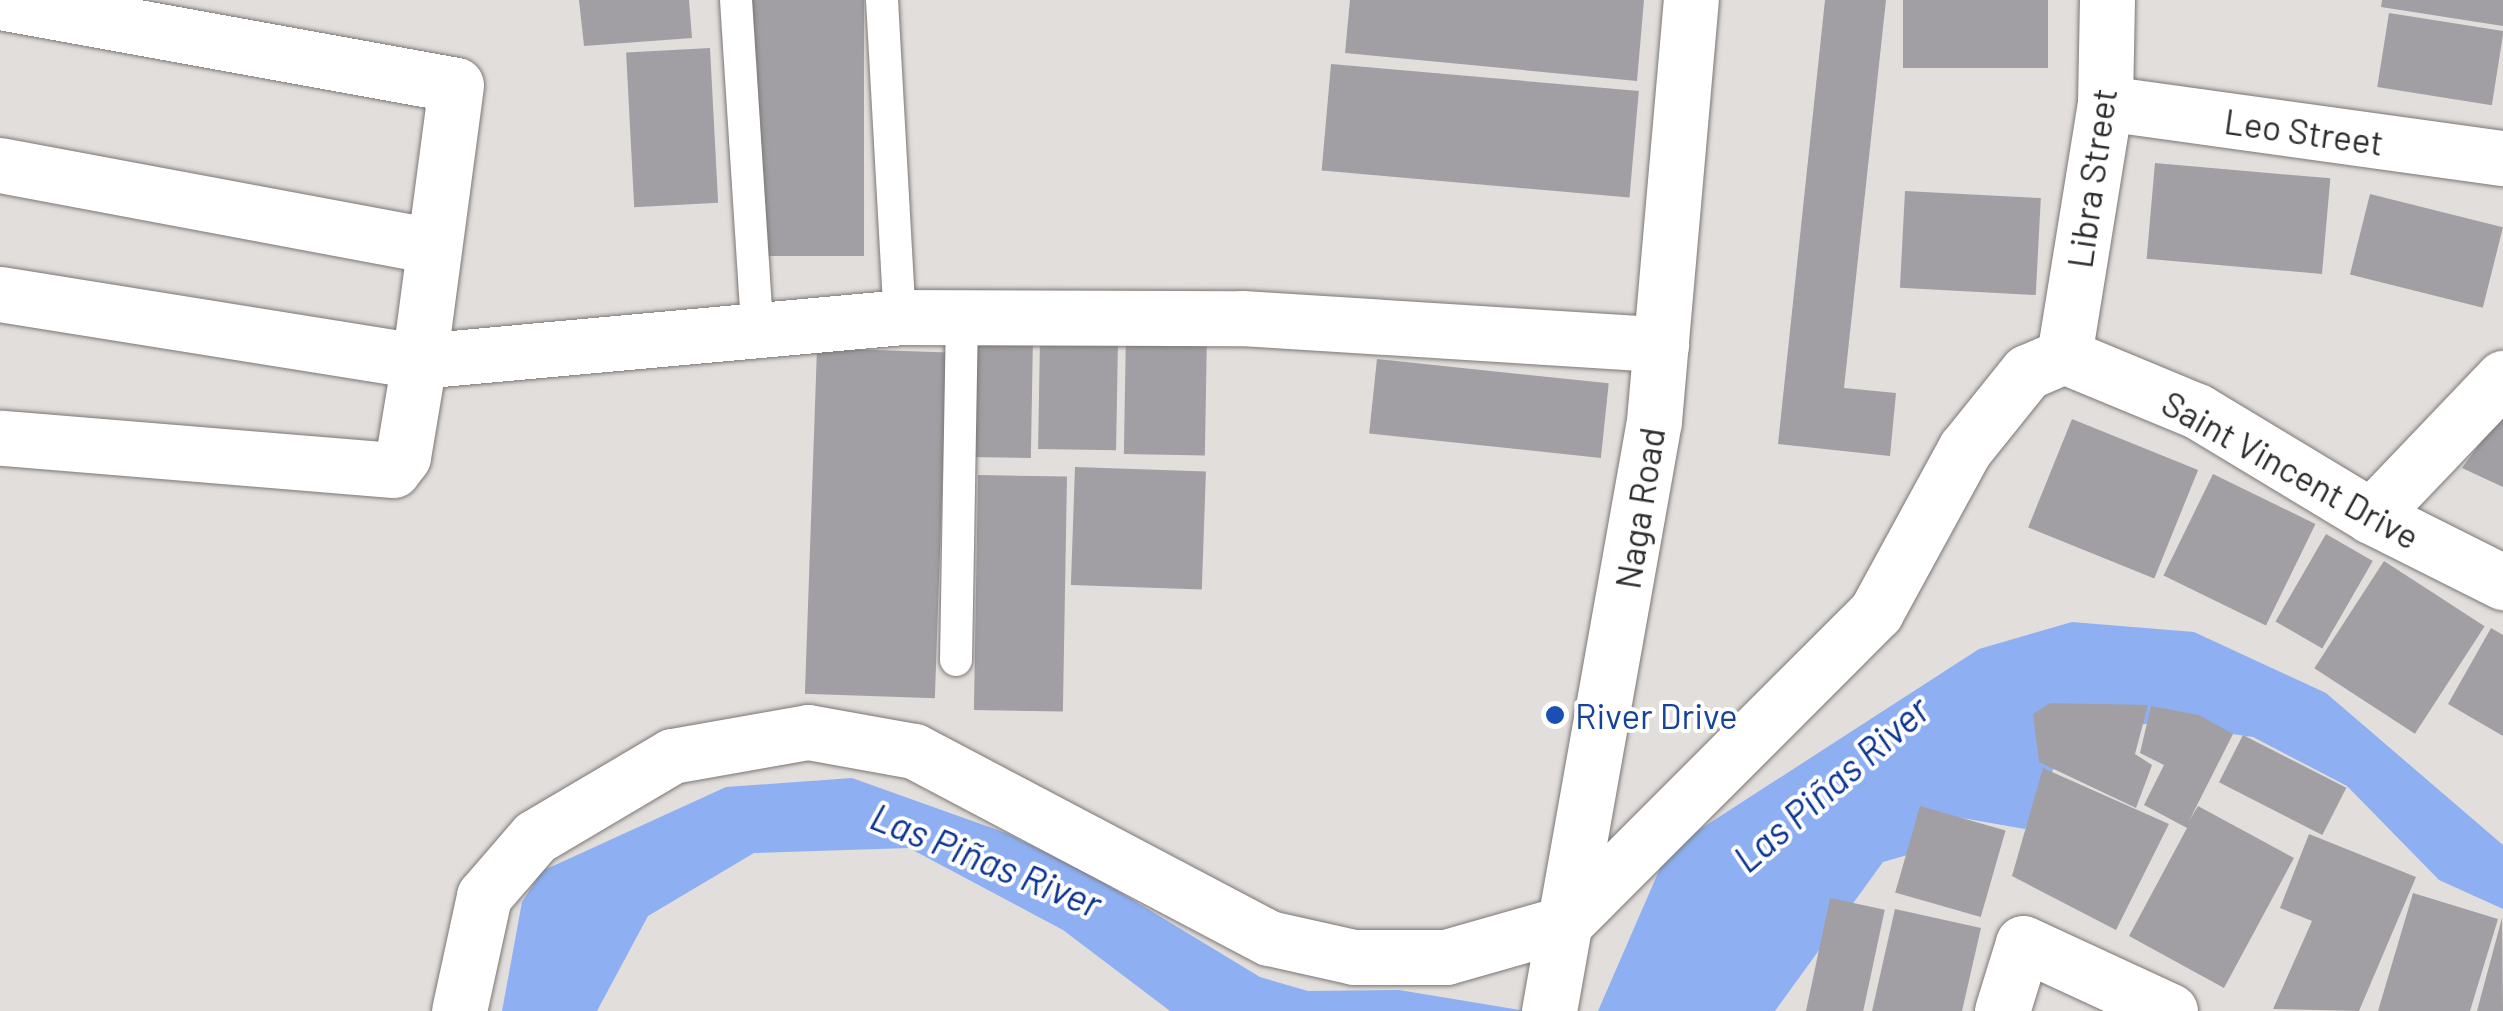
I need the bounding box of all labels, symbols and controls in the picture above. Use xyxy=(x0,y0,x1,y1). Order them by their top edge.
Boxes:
street label: Libra Street xyxy=(2058,85,2124,271)
street label: Leo Street xyxy=(2222,99,2386,163)
street label: Saint Vincent Drive xyxy=(2155,381,2427,557)
street label: Naga Road xyxy=(1606,424,1672,592)
water label: Las Piñas River xyxy=(1724,687,1938,881)
place label: River Drive xyxy=(1575,694,1738,736)
marker: River Drive xyxy=(1544,704,1566,726)
water label: Las Piñas River xyxy=(864,793,1108,927)

